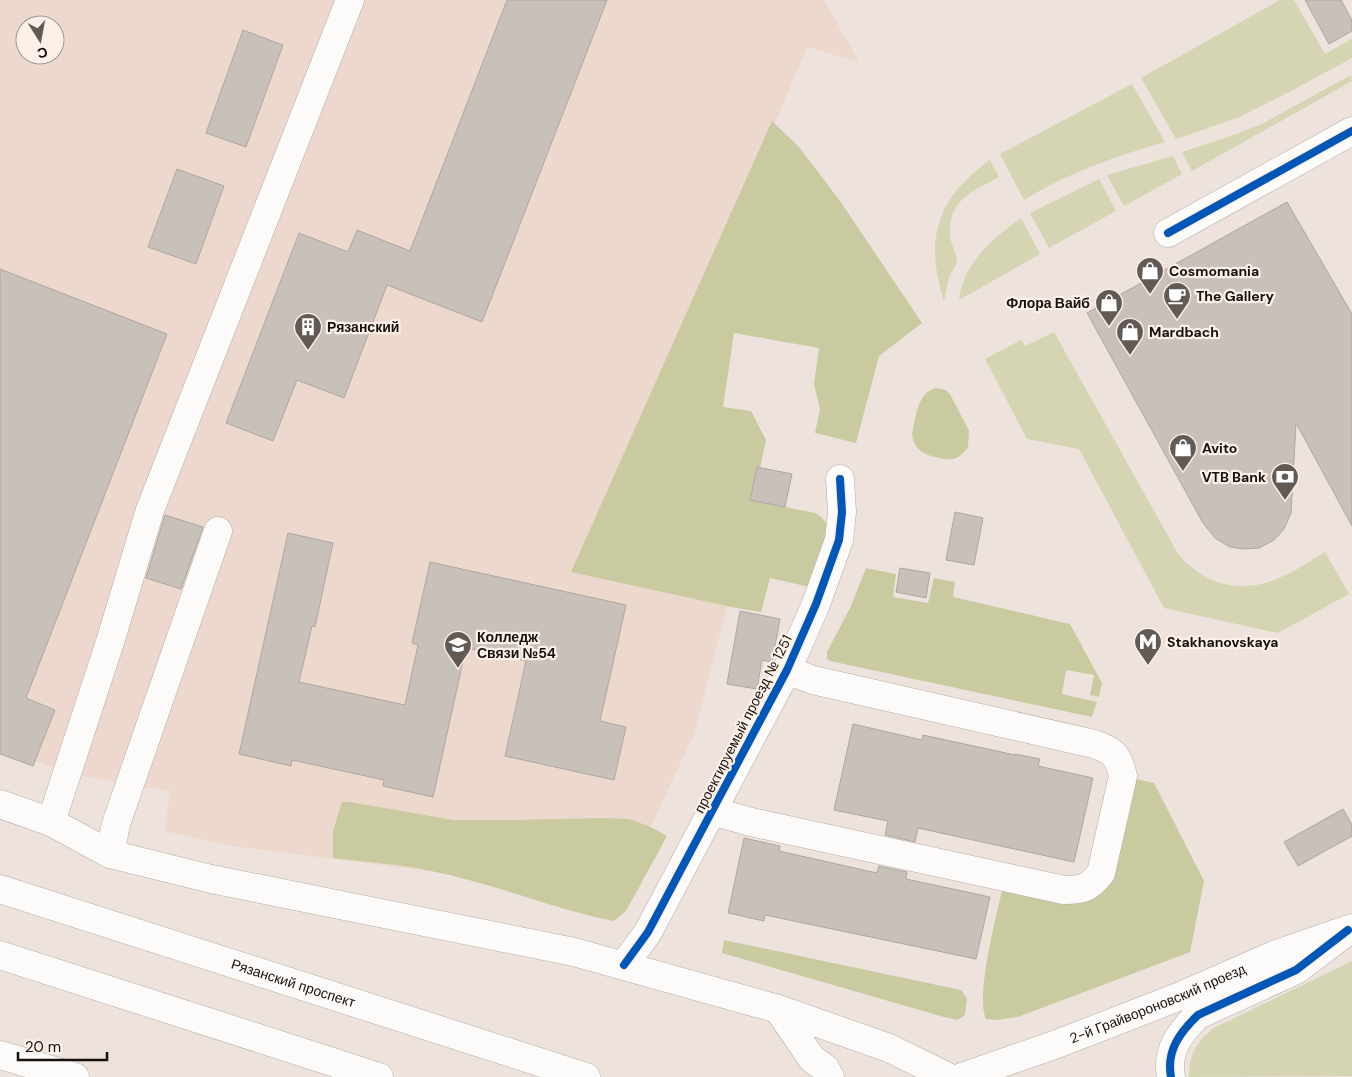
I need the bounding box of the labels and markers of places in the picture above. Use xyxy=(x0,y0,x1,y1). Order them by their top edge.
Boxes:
shop icon: Cosmomania xyxy=(1135,256,1165,295)
place label: Cosmomania xyxy=(1169,262,1259,280)
cafe icon: The Gallery xyxy=(1162,281,1192,320)
place label: The Gallery xyxy=(1196,287,1274,305)
shop icon: Флора Вайб xyxy=(1094,288,1124,327)
place label: Флора Вайб xyxy=(1006,294,1090,312)
building icon: Рязанский xyxy=(293,312,323,351)
shop icon: Mardbach xyxy=(1115,317,1145,356)
place label: Рязанский xyxy=(327,318,399,336)
place label: Mardbach xyxy=(1149,323,1219,341)
shop icon: Avito xyxy=(1168,433,1198,472)
place label: Avito xyxy=(1202,439,1237,457)
bank icon: VTB Bank xyxy=(1270,462,1300,501)
place label: VTB Bank xyxy=(1202,468,1266,486)
metro station icon: Stakhanovskaya xyxy=(1133,627,1163,666)
place label: Колледж Связи №54 xyxy=(477,628,556,662)
school or university icon: Колледж Связи №54 xyxy=(443,630,473,669)
place label: Stakhanovskaya xyxy=(1167,633,1279,651)

